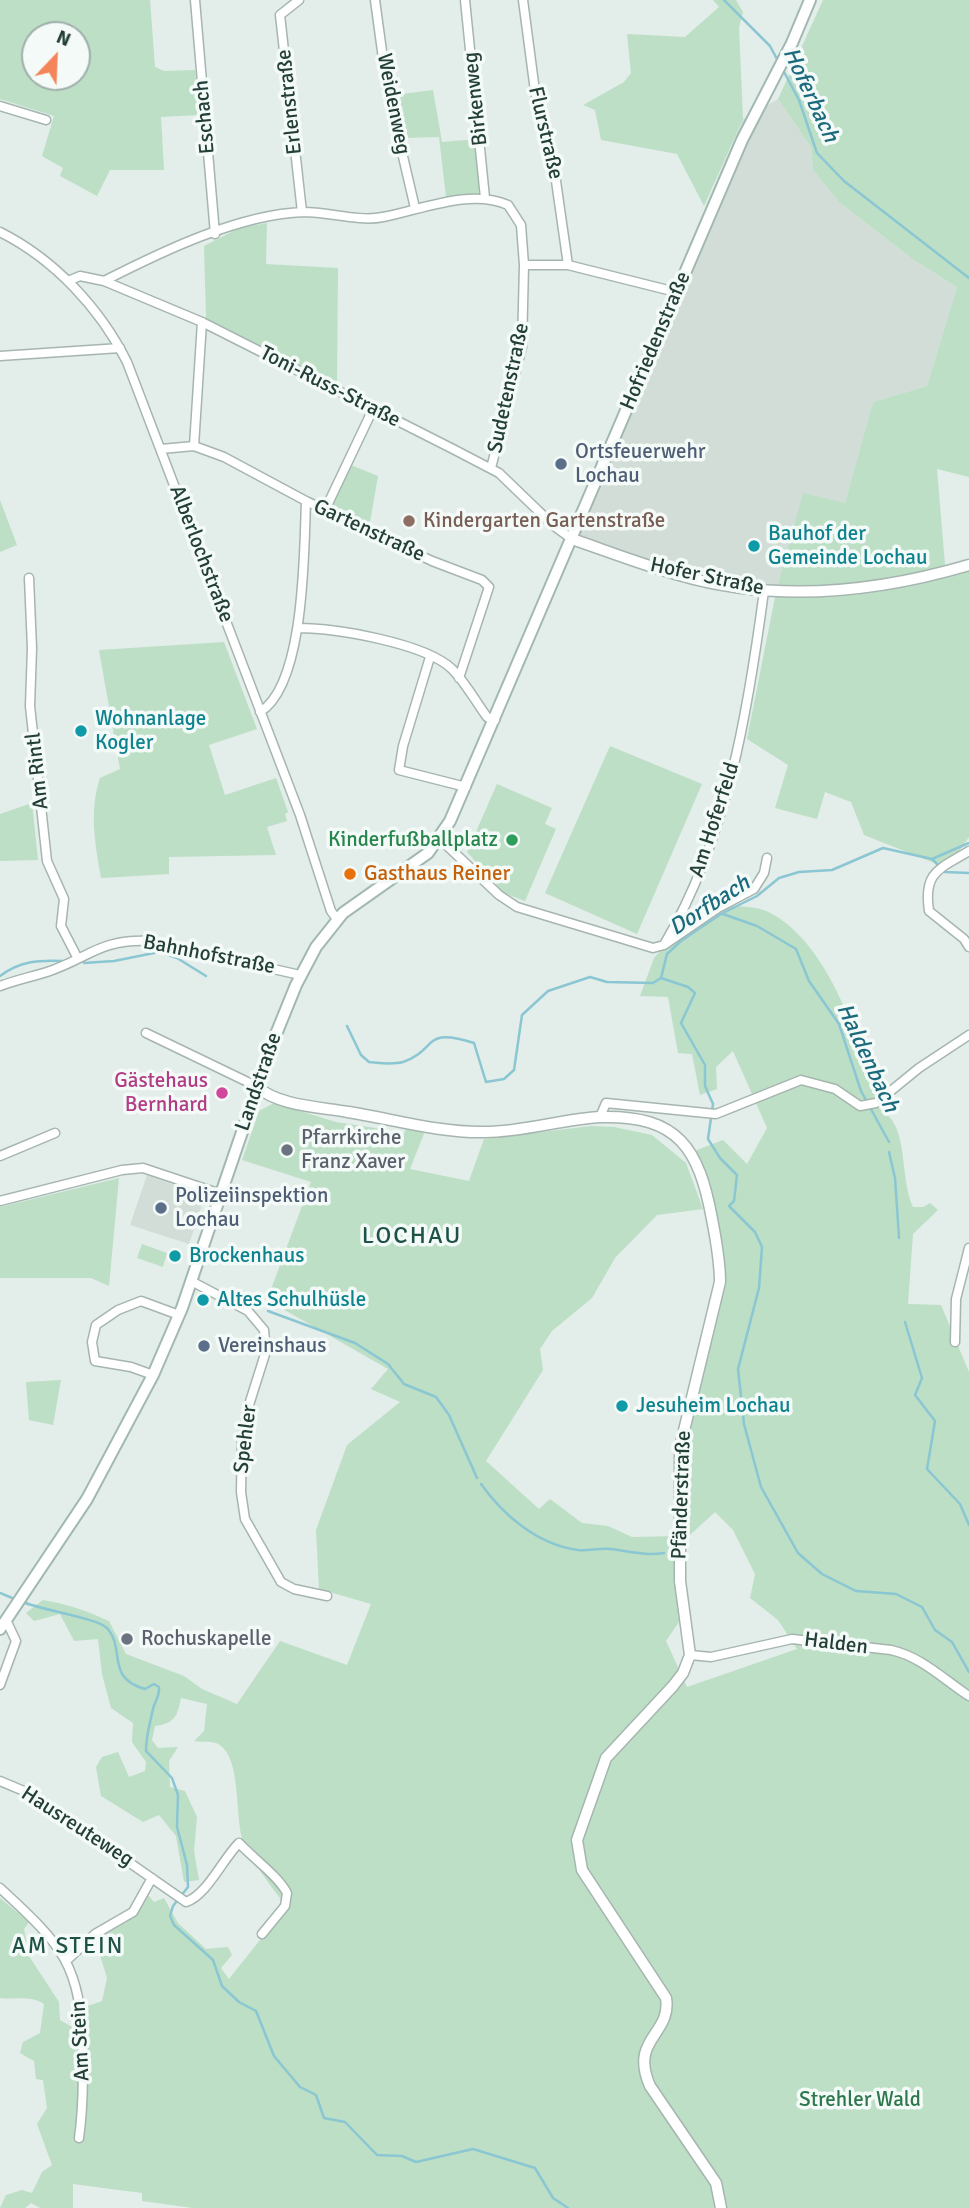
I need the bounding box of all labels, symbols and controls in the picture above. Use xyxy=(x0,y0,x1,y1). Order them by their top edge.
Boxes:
north arrow xyxy=(21,21,91,91)
text: N xyxy=(53,25,74,52)
water label: Hoferbach xyxy=(776,43,844,147)
street label: Erlenstraße xyxy=(272,48,308,156)
street label: Weidenweg xyxy=(371,51,415,157)
street label: Birkenweg xyxy=(459,51,493,147)
street label: Eschach xyxy=(189,79,221,155)
street label: Flurstraße xyxy=(522,84,568,182)
street label: Hofriedenstraße xyxy=(615,268,697,414)
street label: Sudetenstraße xyxy=(483,321,535,455)
street label: Toni-Russ-Straße xyxy=(256,341,404,433)
place label: Ortsfeuerwehr Lochau xyxy=(575,439,706,489)
marker: Ortsfeuerwehr Lochau xyxy=(553,456,569,472)
street label: Alberlochstraße xyxy=(163,482,239,626)
street label: Gartenstraße xyxy=(309,494,429,568)
place label: Kindergarten Gartenstraße xyxy=(423,508,665,534)
marker: Kindergarten Gartenstraße xyxy=(401,513,417,529)
place label: Bauhof der Gemeinde Lochau xyxy=(768,521,927,571)
marker: Bauhof der Gemeinde Lochau xyxy=(746,538,762,554)
street label: Hofer Straße xyxy=(648,553,766,601)
place label: Wohnanlage Kogler xyxy=(95,706,206,756)
marker: Wohnanlage Kogler xyxy=(73,723,89,739)
street label: Am Rintl xyxy=(21,731,55,811)
street label: Am Hoferfeld xyxy=(685,759,745,881)
place label: Kinderfußballplatz xyxy=(328,827,498,853)
marker: Kinderfußballplatz xyxy=(504,832,520,848)
place label: Gasthaus Reiner xyxy=(364,861,510,887)
marker: Gasthaus Reiner xyxy=(342,866,358,882)
water label: Dorfbach xyxy=(664,870,756,942)
street label: Bahnhofstraße xyxy=(141,930,277,980)
water label: Haldenbach xyxy=(830,999,904,1117)
street label: Landstraße xyxy=(230,1029,288,1135)
place label: Gästehaus Bernhard xyxy=(114,1068,208,1118)
marker: Gästehaus Bernhard xyxy=(214,1085,230,1101)
place label: Pfarrkirche Franz Xaver xyxy=(301,1125,405,1175)
marker: Pfarrkirche Franz Xaver xyxy=(279,1142,295,1158)
place label: Polizeiinspektion Lochau xyxy=(175,1183,328,1233)
marker: Polizeiinspektion Lochau xyxy=(153,1200,169,1216)
district label: LOCHAU xyxy=(362,1223,462,1251)
place label: Brockenhaus xyxy=(189,1243,304,1269)
marker: Brockenhaus xyxy=(167,1248,183,1264)
place label: Altes Schulhüsle xyxy=(217,1287,366,1313)
marker: Altes Schulhüsle xyxy=(195,1292,211,1308)
place label: Vereinshaus xyxy=(218,1333,326,1359)
marker: Vereinshaus xyxy=(196,1338,212,1354)
place label: Jesuheim Lochau xyxy=(636,1393,790,1419)
marker: Jesuheim Lochau xyxy=(614,1398,630,1414)
street label: Spehler xyxy=(229,1403,263,1475)
street label: Pfänderstraße xyxy=(667,1430,697,1560)
place label: Rochuskapelle xyxy=(141,1626,271,1652)
street label: Halden xyxy=(803,1628,869,1660)
marker: Rochuskapelle xyxy=(119,1631,135,1647)
street label: Hausreuteweg xyxy=(16,1781,138,1873)
district label: AM STEIN xyxy=(13,1933,123,1961)
street label: Am Stein xyxy=(66,2000,96,2082)
park label: Strehler Wald xyxy=(799,2087,921,2113)

